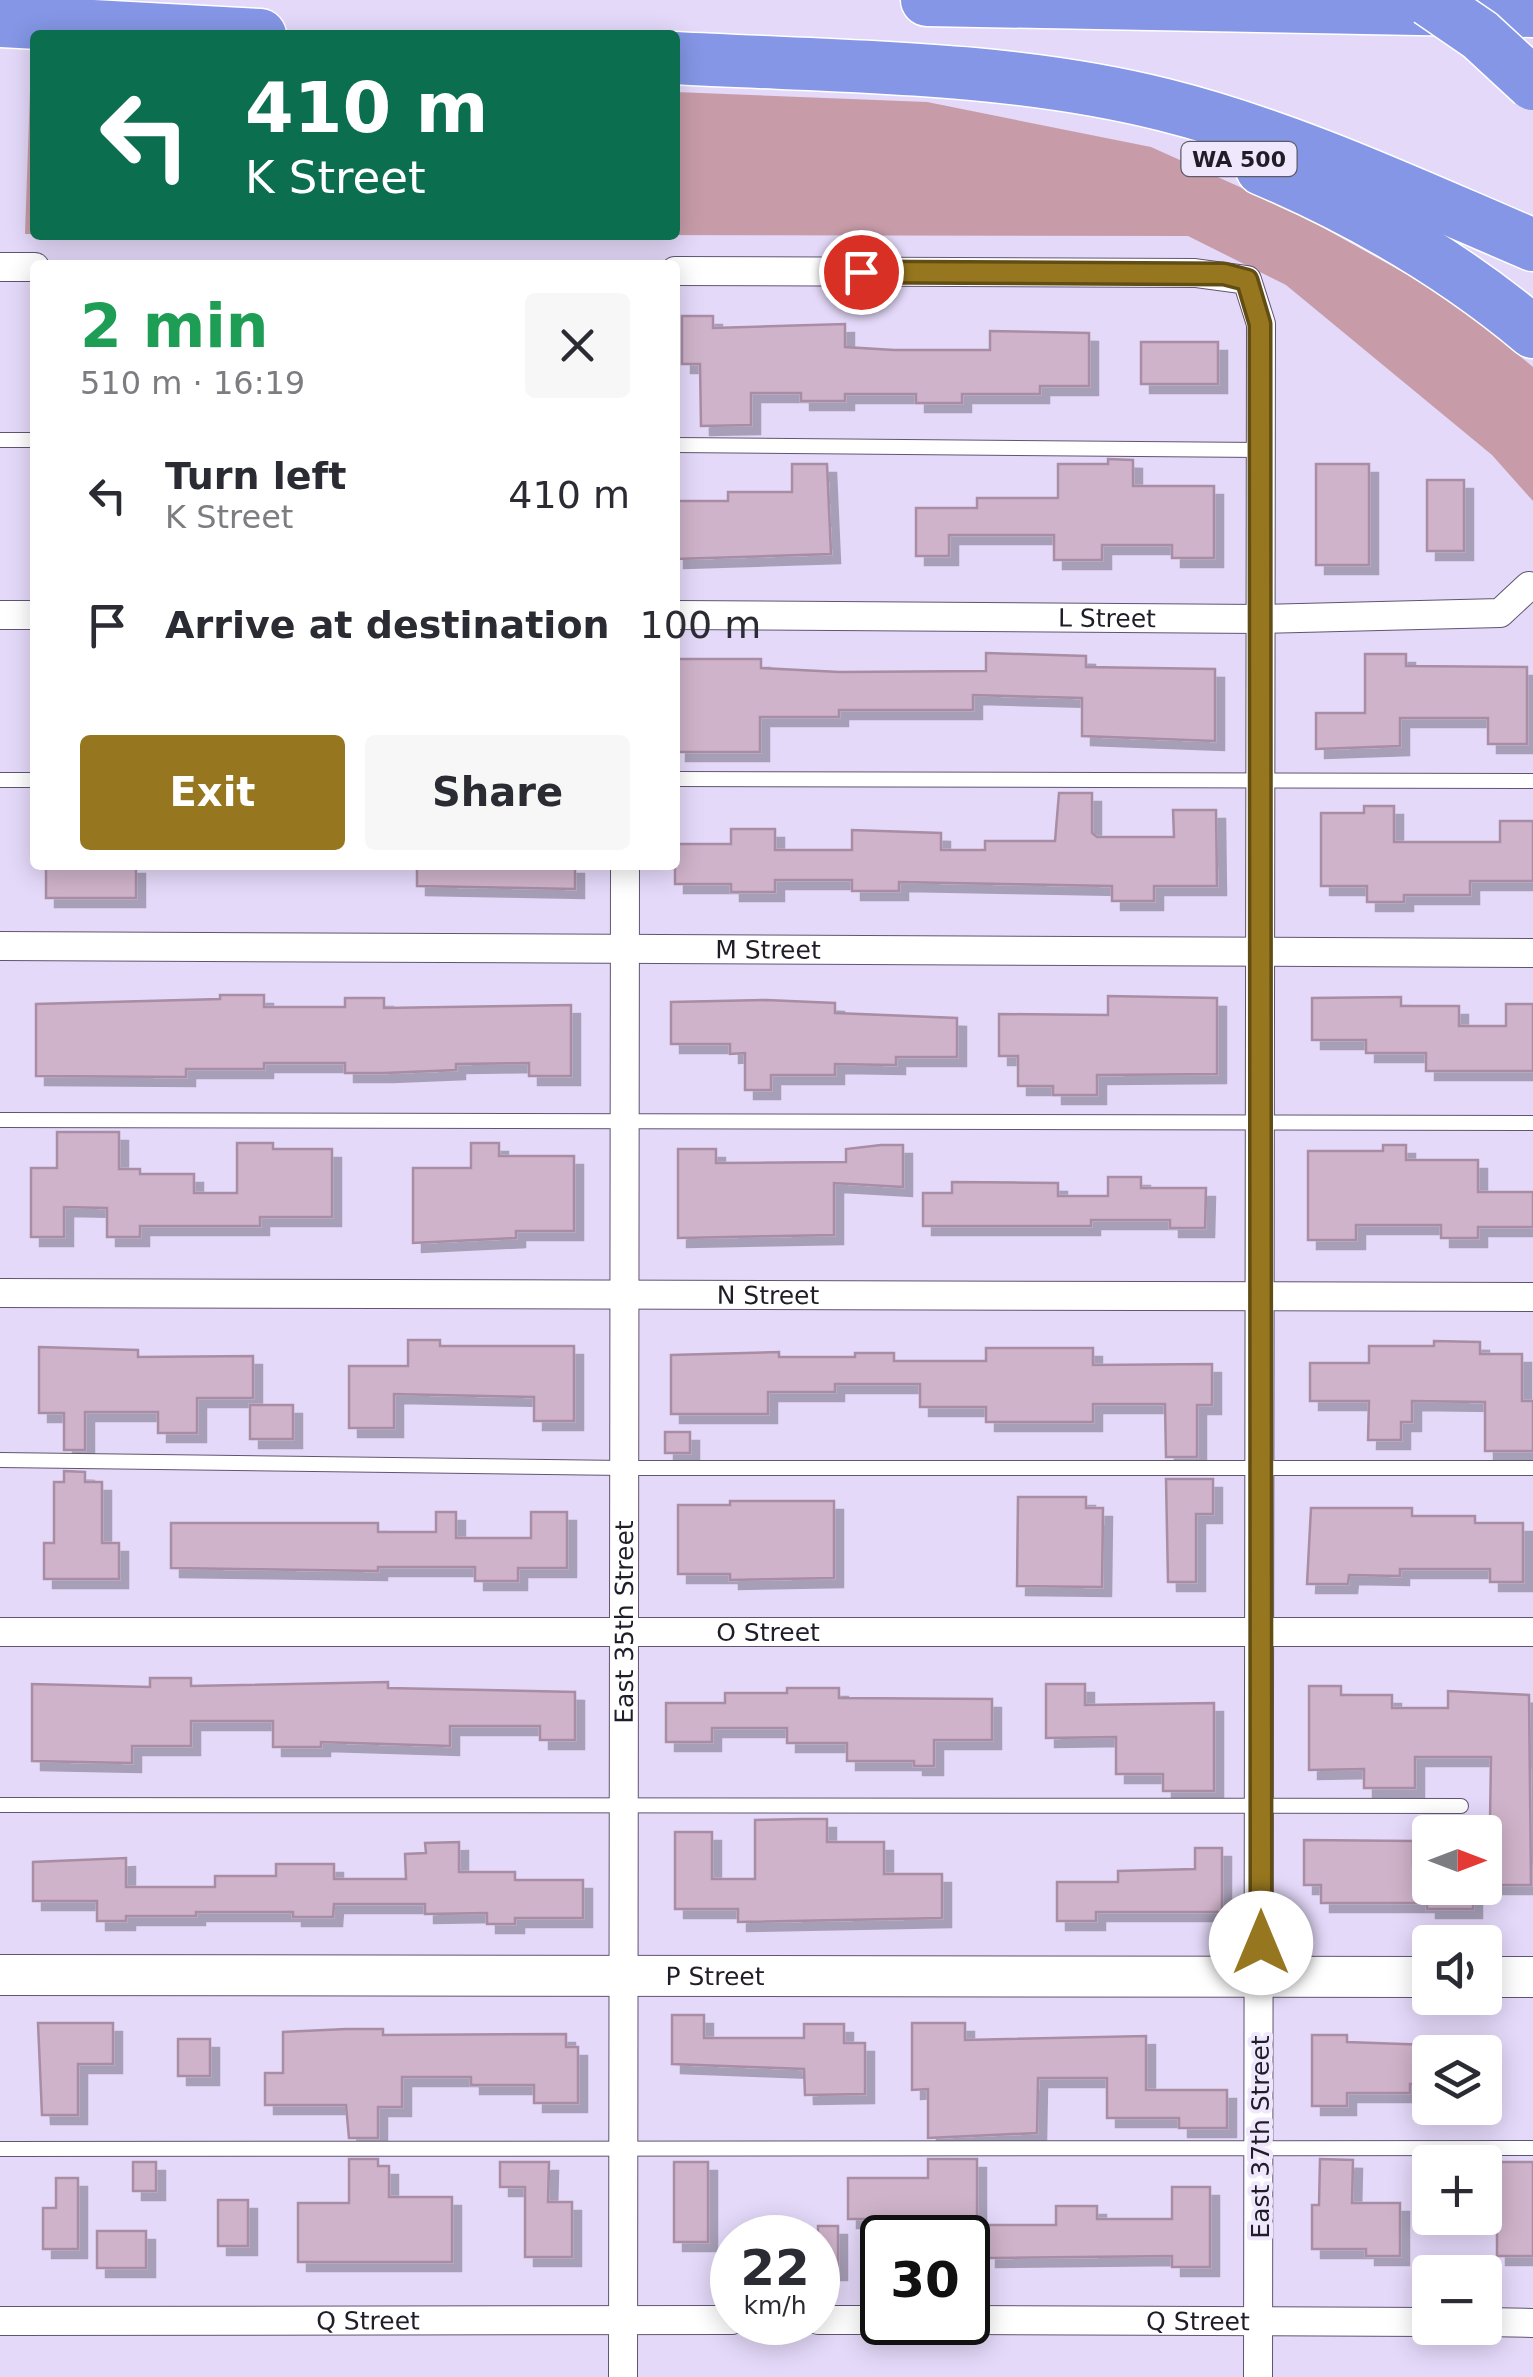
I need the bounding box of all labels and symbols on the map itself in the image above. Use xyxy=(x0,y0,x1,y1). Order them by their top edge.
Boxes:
road number: WA 500 xyxy=(1182,142,1296,176)
pin xyxy=(819,230,904,315)
street label: L Street xyxy=(1058,603,1156,633)
street label: M Street xyxy=(715,935,821,964)
street label: N Street xyxy=(717,1280,820,1310)
street label: East 35th Street xyxy=(609,1520,639,1724)
street label: O Street xyxy=(716,1618,820,1647)
north arrow xyxy=(1412,1815,1502,1905)
position arrow xyxy=(1209,1891,1313,1995)
street label: P Street xyxy=(665,1961,765,1991)
street label: East 37th Street xyxy=(1246,2035,1275,2239)
speed limit sign: 30 xyxy=(860,2215,990,2345)
street label: Q Street xyxy=(316,2306,420,2335)
street label: Q Street xyxy=(1146,2306,1250,2336)

